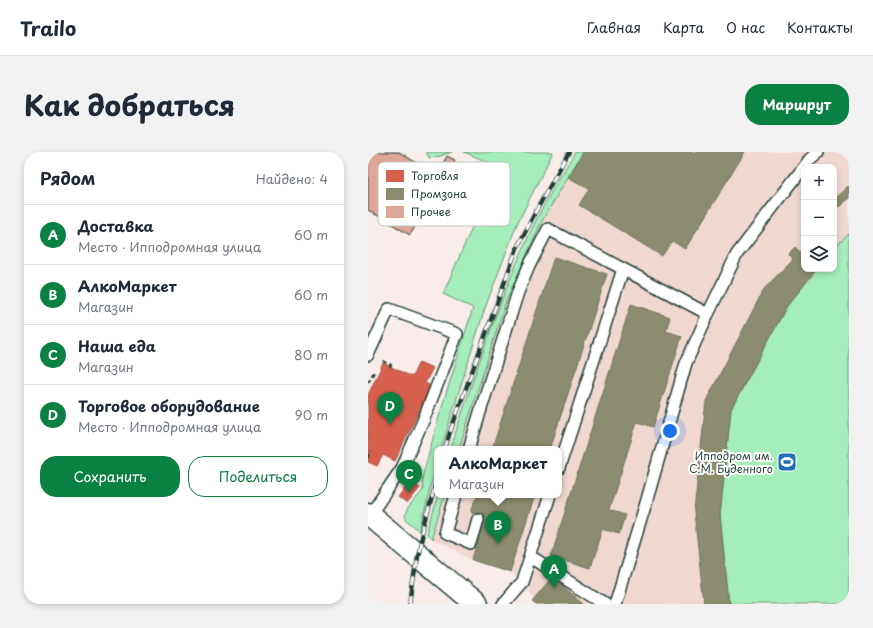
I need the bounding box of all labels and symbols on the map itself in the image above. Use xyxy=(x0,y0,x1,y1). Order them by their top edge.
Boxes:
legend xyxy=(378,162,510,226)
text: Торговля xyxy=(411,167,459,184)
text: Промзона xyxy=(411,185,467,202)
text: Прочее xyxy=(411,203,451,220)
pin: D xyxy=(377,392,403,425)
your location xyxy=(660,421,680,441)
place label: Ипподром им. С.М. Буденного xyxy=(689,447,773,477)
sports icon: Ипподром им. С.М. Буденного xyxy=(776,451,798,473)
pin: C xyxy=(396,460,422,493)
pin: B xyxy=(485,511,511,544)
pin: A xyxy=(541,555,567,588)

